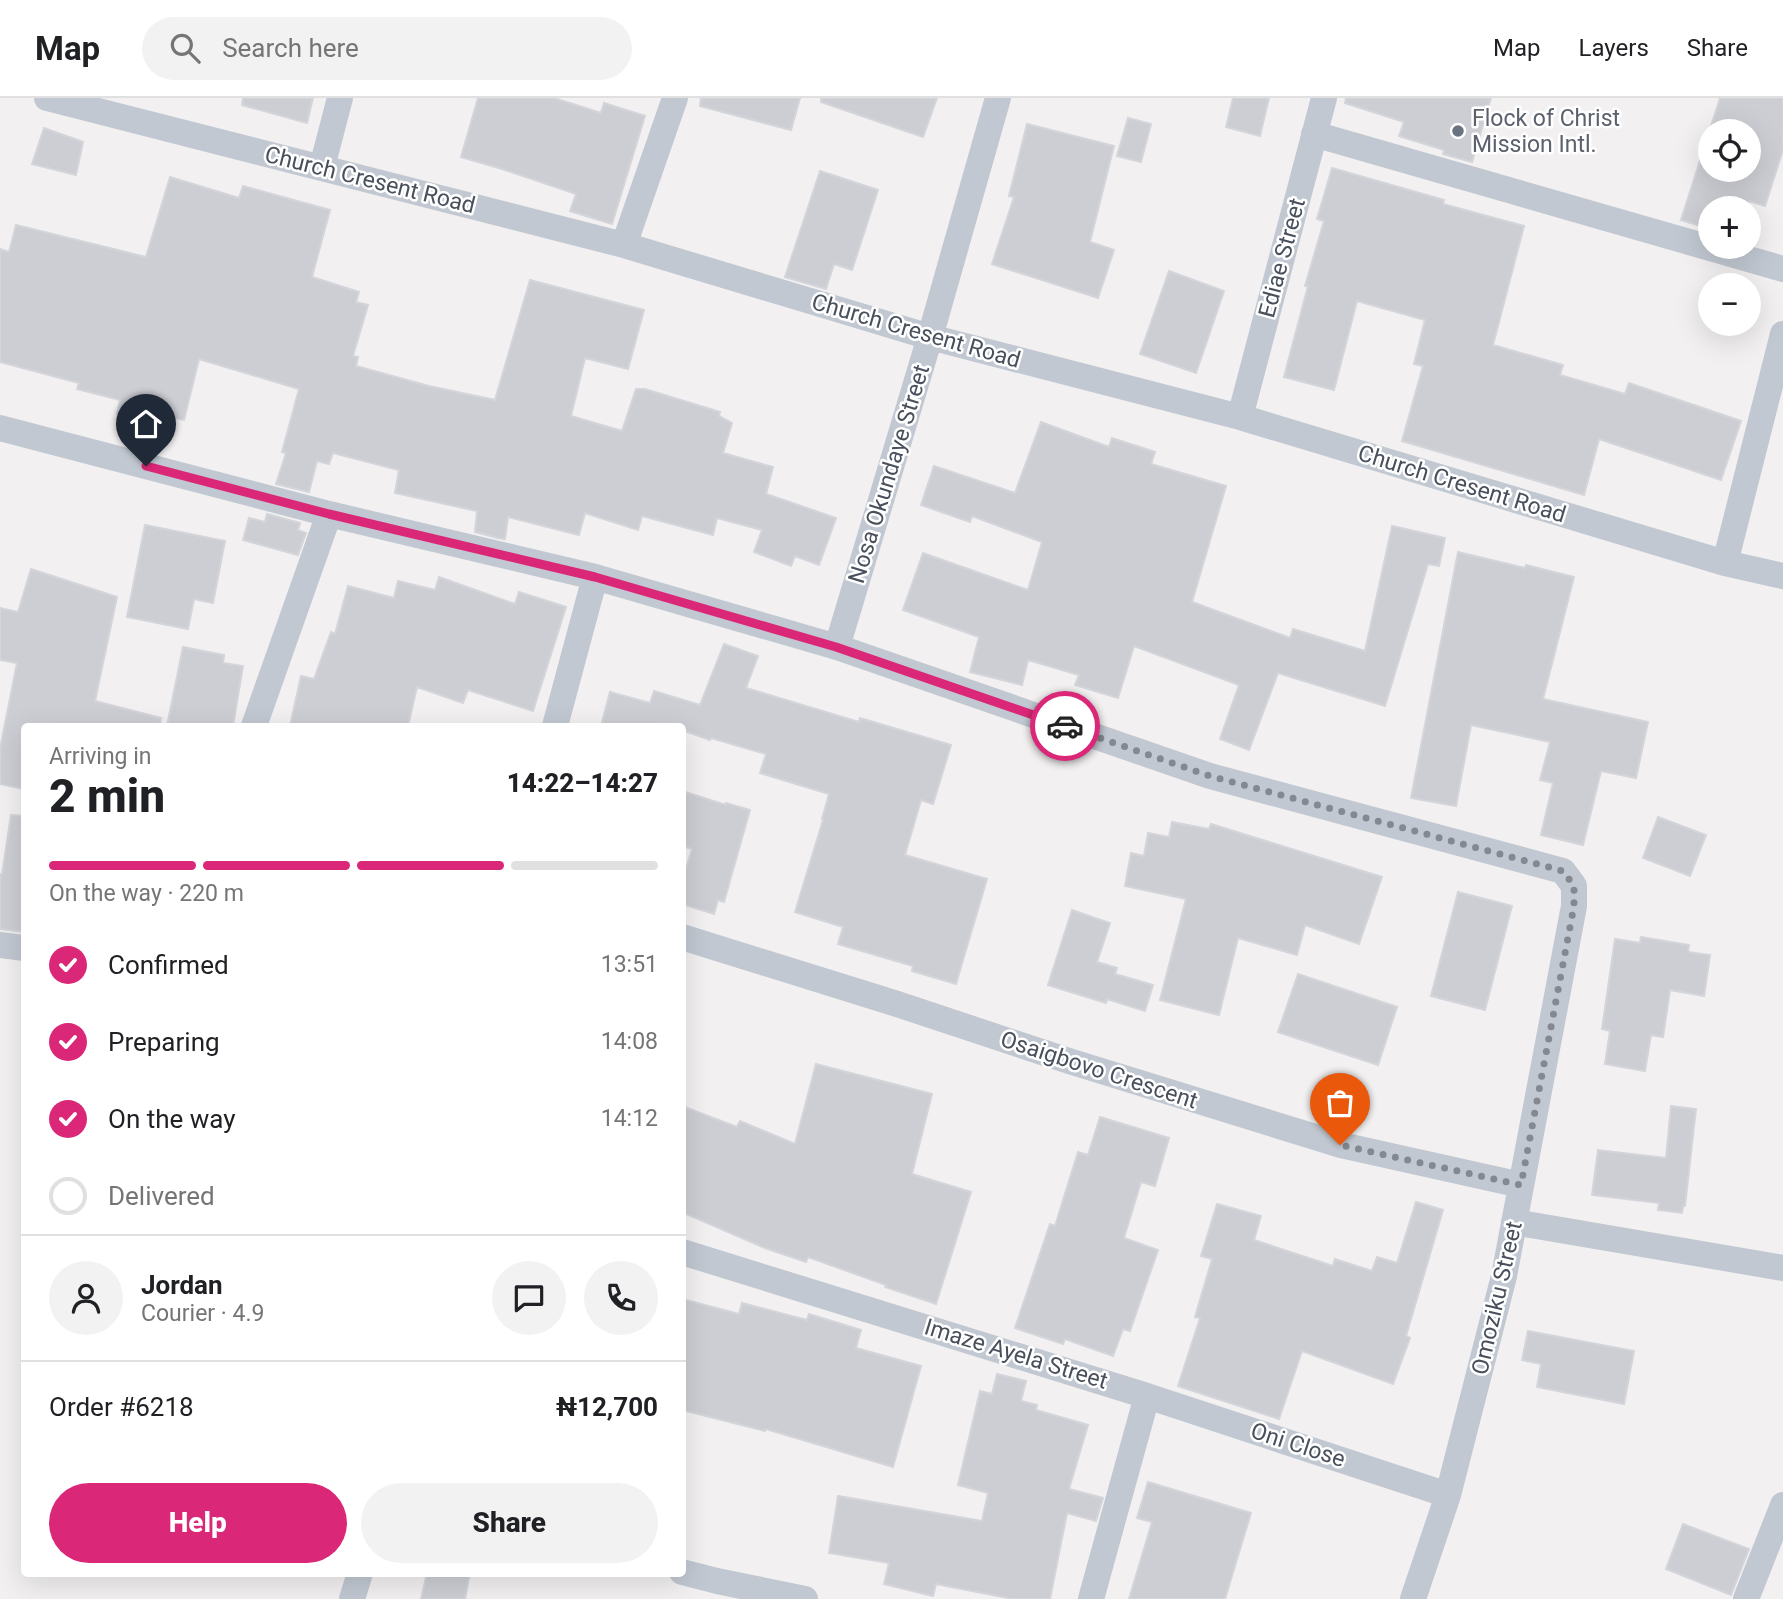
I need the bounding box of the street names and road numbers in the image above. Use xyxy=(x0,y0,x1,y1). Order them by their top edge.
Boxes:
street label: Church Cresent Road xyxy=(262,141,478,219)
street label: Ediae Street xyxy=(1253,195,1311,321)
street label: Church Cresent Road xyxy=(809,288,1023,374)
street label: Nosa Okundaye Street xyxy=(843,361,935,587)
street label: Church Cresent Road xyxy=(1355,440,1569,528)
street label: Osaigbovo Crescent xyxy=(997,1025,1201,1115)
street label: Omoziku Street xyxy=(1466,1219,1528,1377)
street label: Imaze Ayela Street xyxy=(921,1313,1111,1395)
street label: Oni Close xyxy=(1247,1417,1349,1473)

